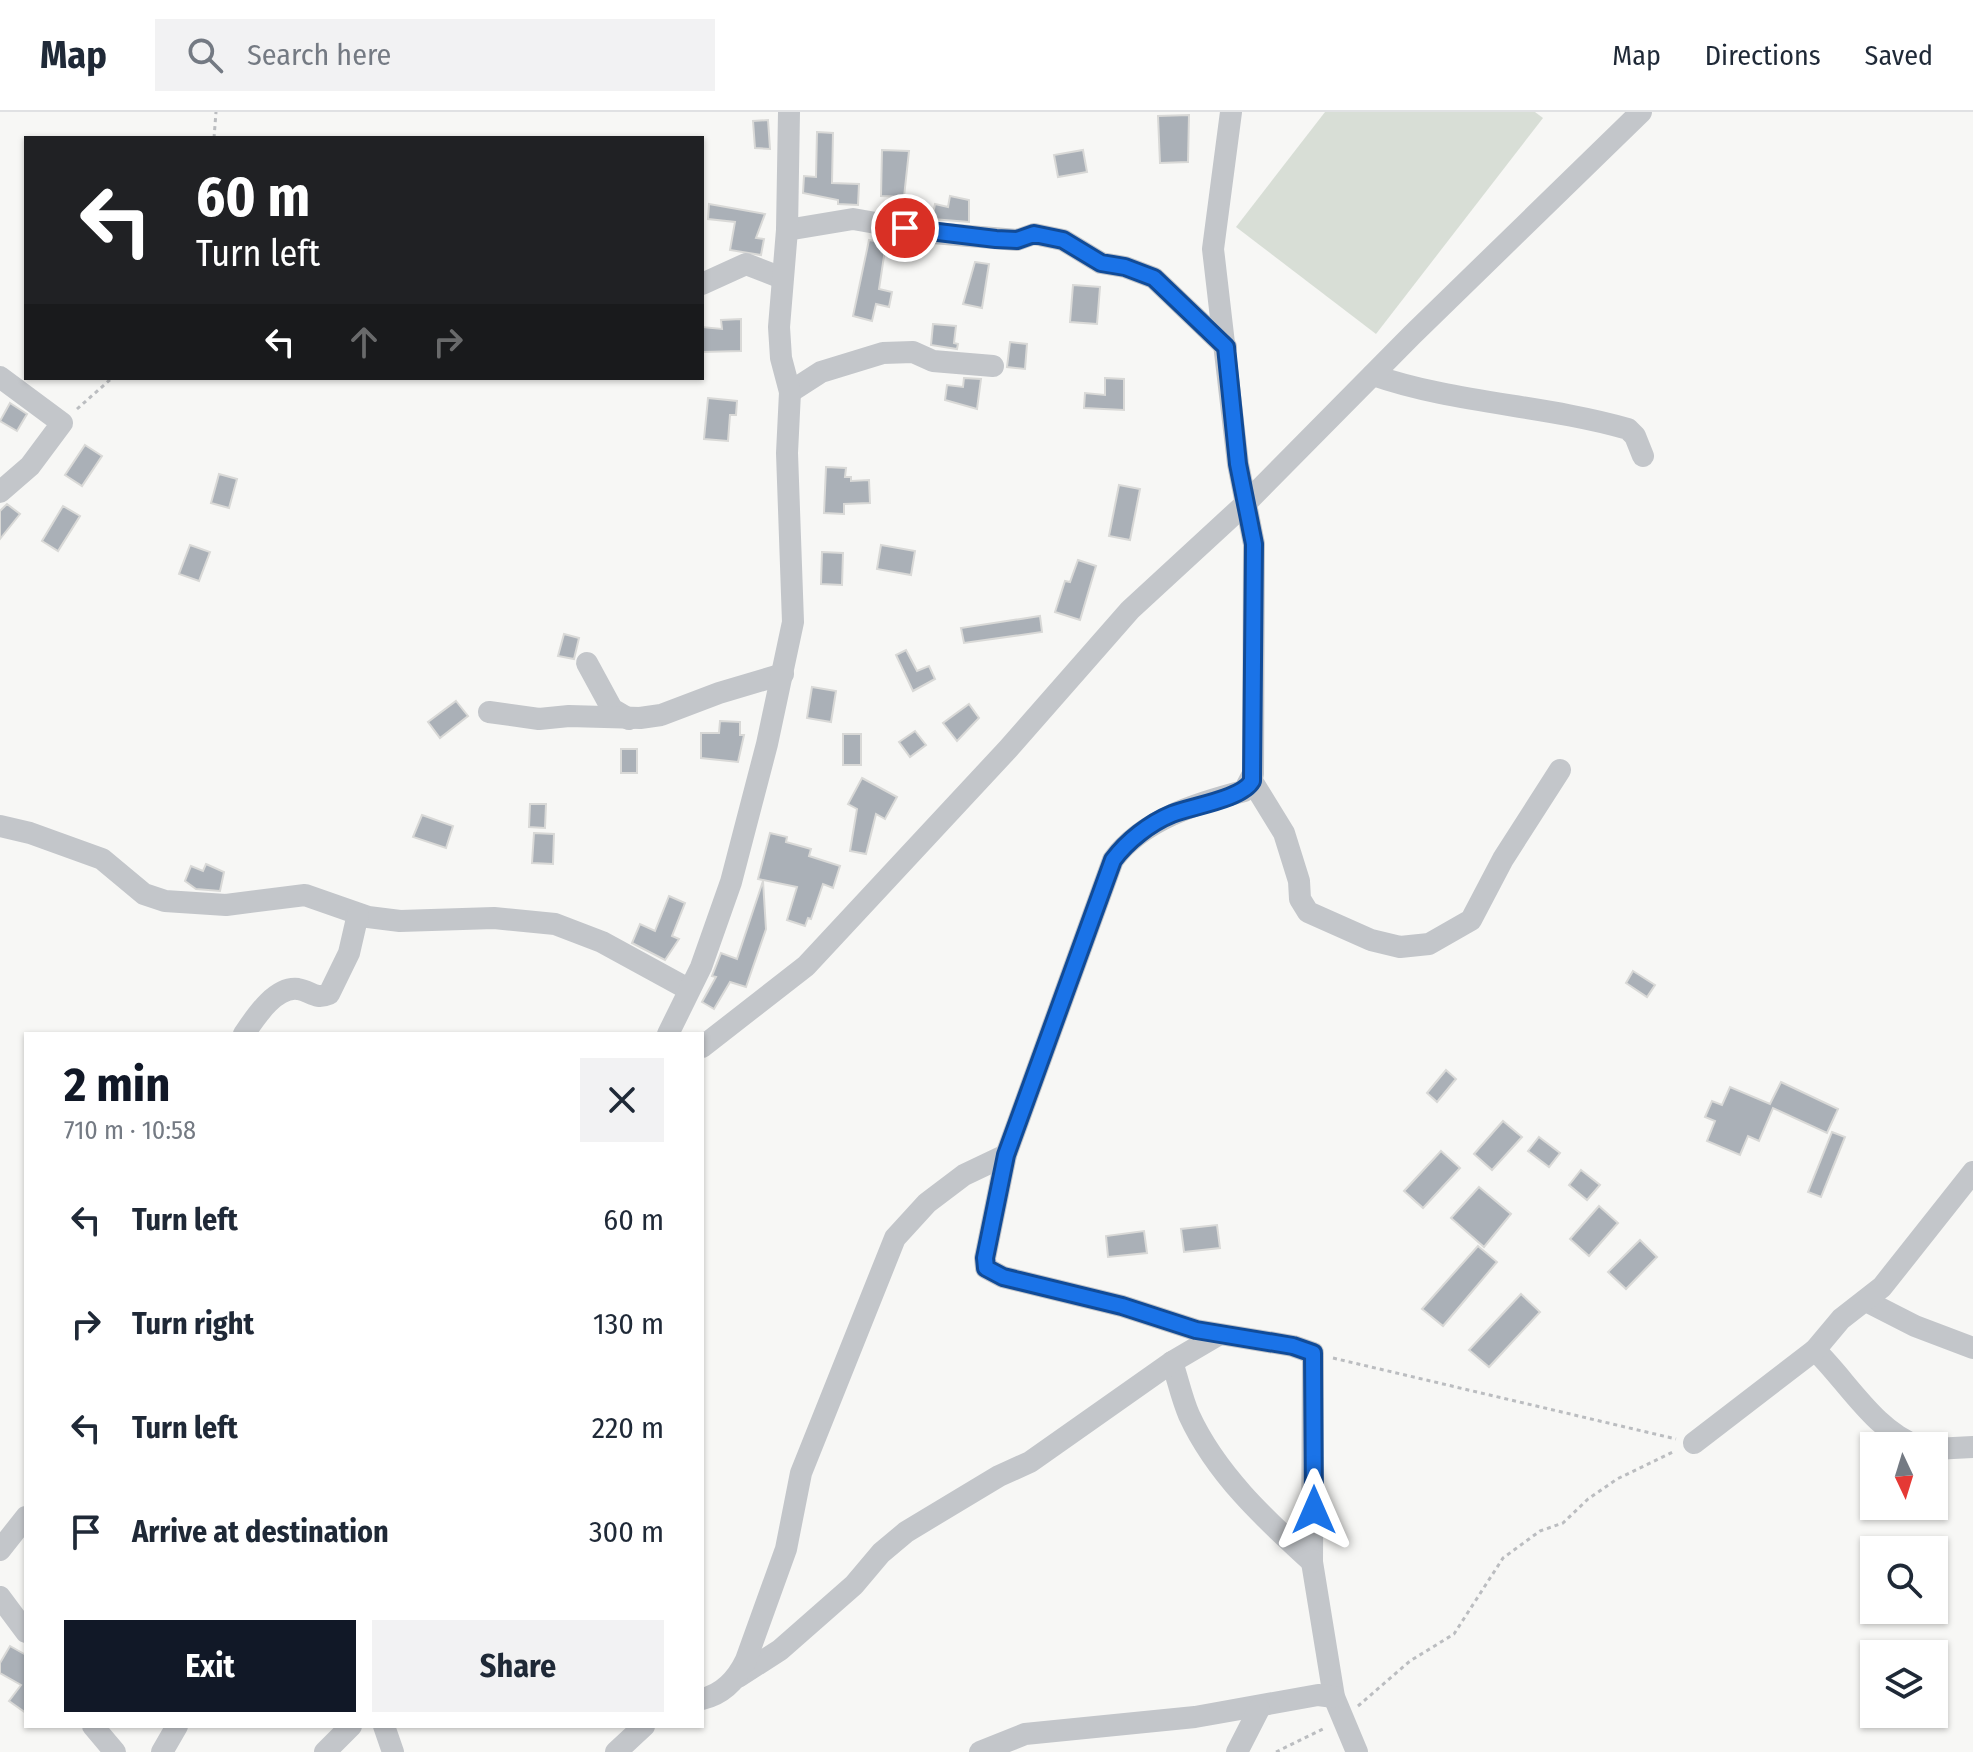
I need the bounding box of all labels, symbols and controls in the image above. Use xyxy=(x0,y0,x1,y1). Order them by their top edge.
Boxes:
search box xyxy=(155,19,715,91)
text: Map xyxy=(40,32,107,78)
icon: search xyxy=(183,33,227,77)
text: Search here xyxy=(247,37,391,73)
text: Map xyxy=(1612,39,1661,72)
text: Directions xyxy=(1705,39,1821,72)
text: Saved xyxy=(1865,39,1933,72)
text: 60 m xyxy=(196,164,310,231)
icon: left xyxy=(64,168,168,272)
pin xyxy=(871,194,939,262)
icon: arrive xyxy=(883,206,927,250)
text: Turn left xyxy=(196,232,320,276)
icon: left xyxy=(258,320,302,364)
icon: ahead xyxy=(342,320,386,364)
icon: right xyxy=(426,320,470,364)
text: 2 min xyxy=(64,1056,170,1114)
button: close xyxy=(580,1058,664,1142)
text: 710 m · 10:58 xyxy=(64,1115,196,1146)
icon: left xyxy=(64,1198,108,1242)
text: Turn left xyxy=(132,1202,238,1238)
text: 60 m xyxy=(603,1202,664,1238)
icon: right xyxy=(64,1302,108,1346)
text: Turn right xyxy=(132,1306,254,1342)
text: 130 m xyxy=(593,1306,664,1342)
icon: left xyxy=(64,1406,108,1450)
text: Turn left xyxy=(132,1410,238,1446)
text: 220 m xyxy=(592,1410,664,1446)
north arrow xyxy=(1860,1432,1948,1520)
map controls xyxy=(1860,1432,1948,1728)
position arrow xyxy=(1272,1468,1356,1552)
icon: arrive xyxy=(64,1510,108,1554)
text: Arrive at destination xyxy=(132,1514,389,1550)
text: 300 m xyxy=(589,1514,664,1550)
button: search xyxy=(1860,1536,1948,1624)
button: Exit xyxy=(64,1620,356,1712)
button: Share xyxy=(372,1620,664,1712)
button: layers xyxy=(1860,1640,1948,1728)

